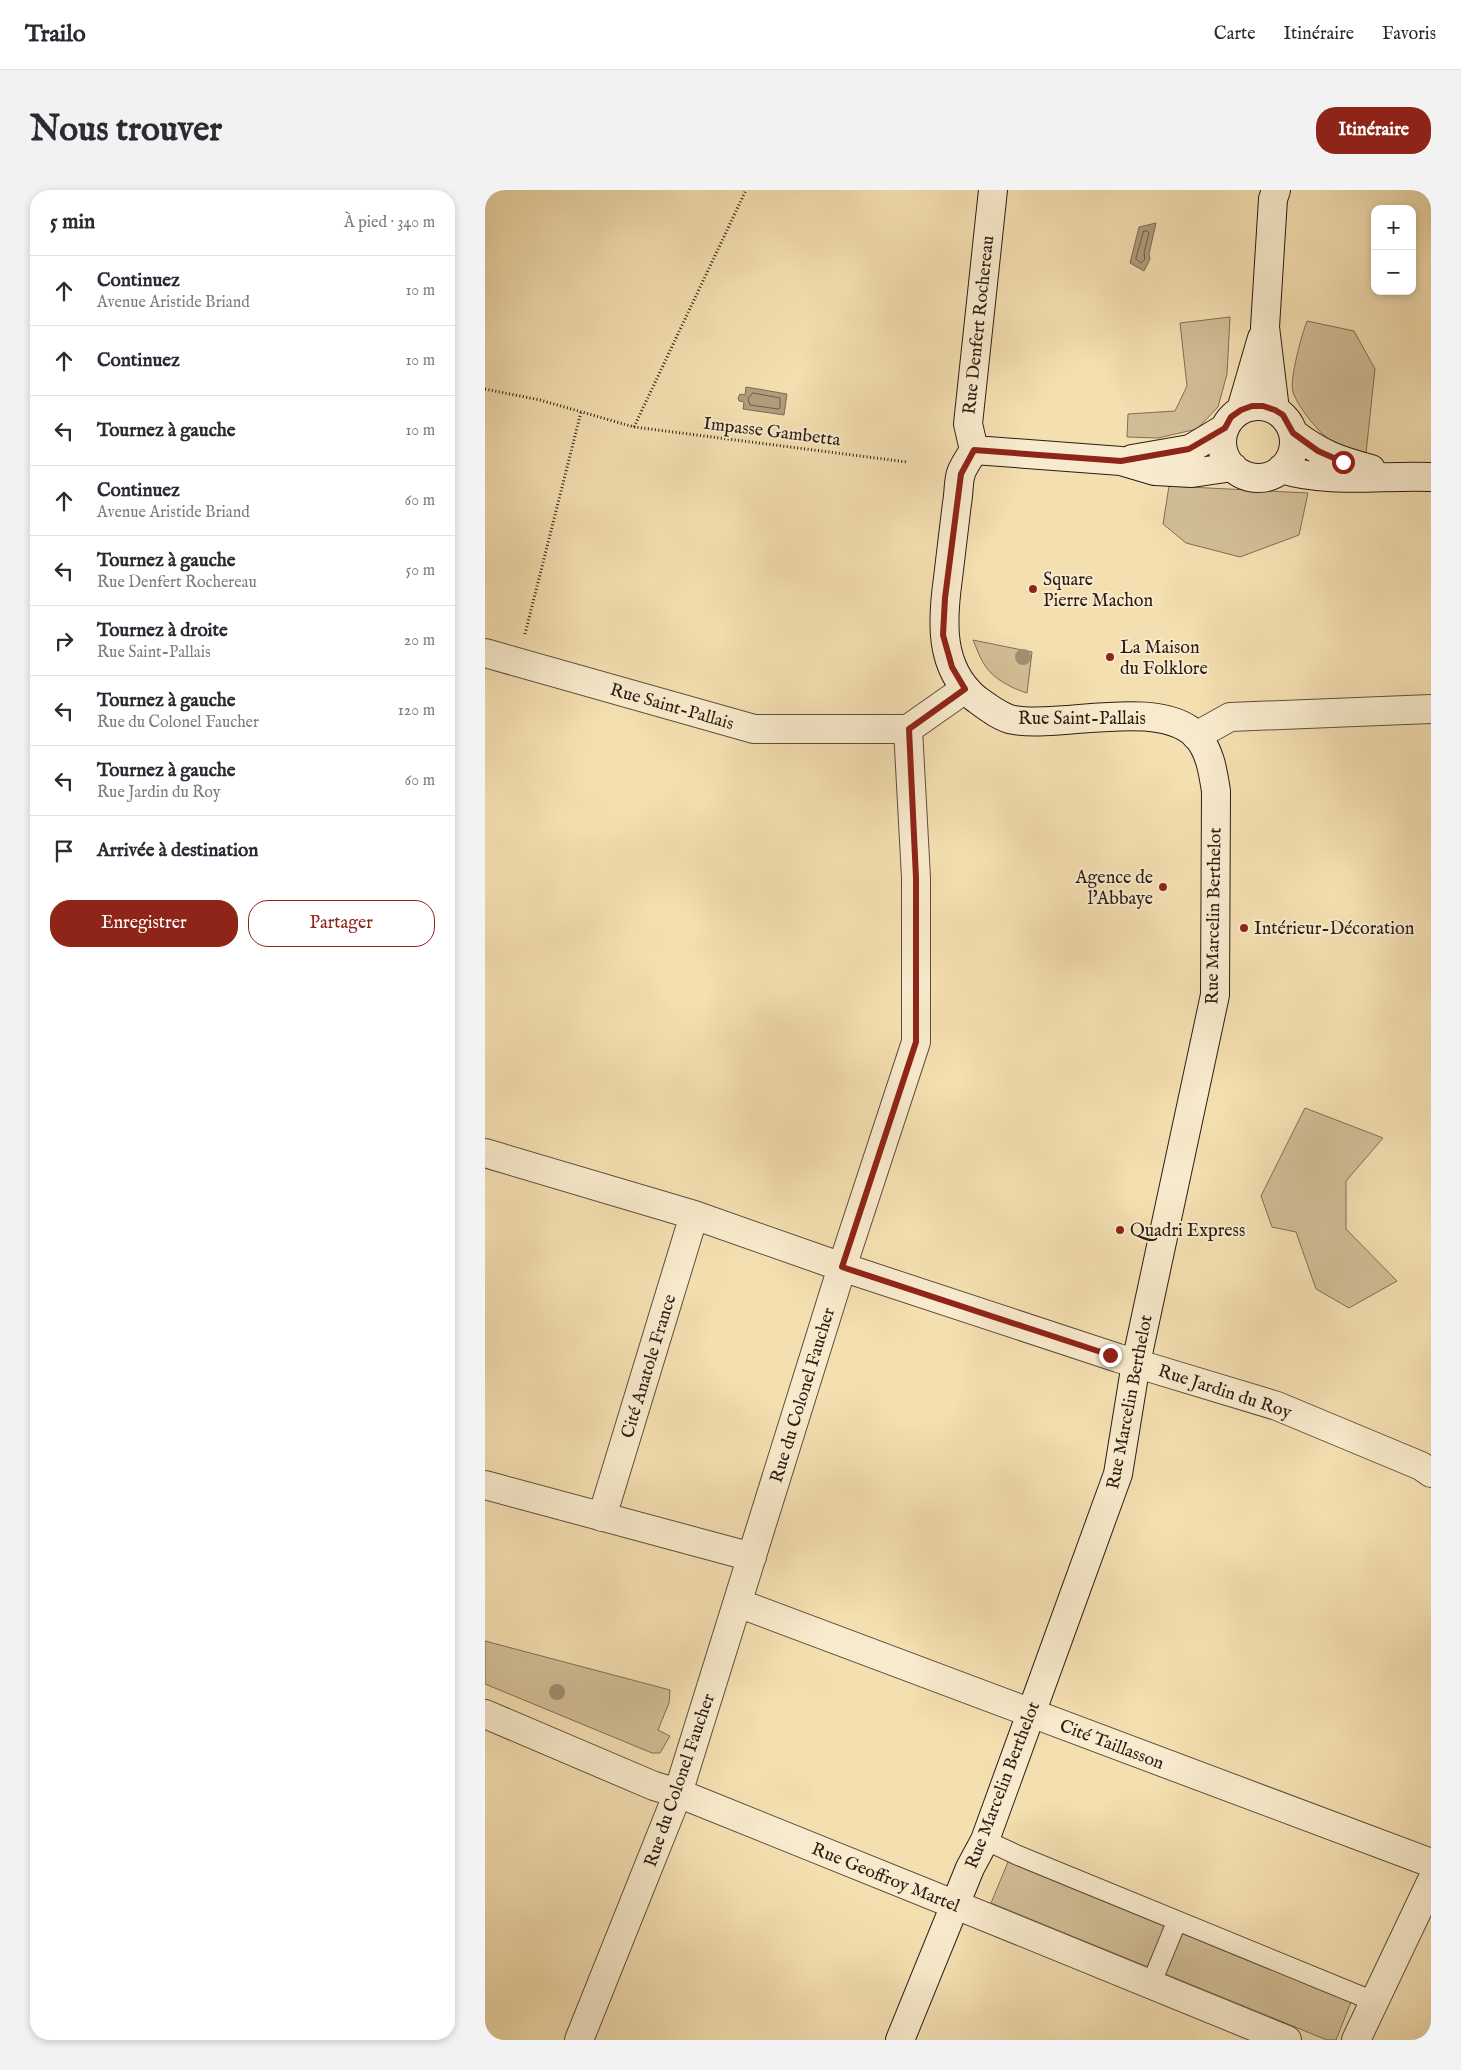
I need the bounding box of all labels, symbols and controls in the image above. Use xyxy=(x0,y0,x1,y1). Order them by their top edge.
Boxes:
text: Trailo xyxy=(25,19,86,50)
text: Carte xyxy=(1214,23,1256,46)
text: Itinéraire xyxy=(1284,23,1354,46)
text: Favoris xyxy=(1382,23,1436,46)
button: Itinéraire xyxy=(1316,107,1431,154)
text: Nous trouver xyxy=(30,108,222,153)
map controls xyxy=(1371,205,1416,295)
button: + xyxy=(1371,205,1416,250)
text: 5 min xyxy=(50,209,95,236)
text: À pied · 340 m xyxy=(344,213,435,233)
street label: Rue Denfert Rochereau xyxy=(959,235,1000,416)
button: − xyxy=(1371,250,1416,295)
text: Continuez xyxy=(97,269,180,293)
icon: ahead xyxy=(50,277,78,305)
text: 10 m xyxy=(405,281,435,301)
text: Avenue Aristide Briand xyxy=(97,293,250,313)
icon: ahead xyxy=(50,347,78,375)
text: Continuez xyxy=(97,349,180,373)
text: 10 m xyxy=(405,351,435,371)
street label: Impasse Gambetta xyxy=(702,413,842,452)
icon: left xyxy=(50,417,78,445)
text: Tournez à gauche xyxy=(97,419,236,443)
text: 10 m xyxy=(405,421,435,441)
route start xyxy=(1332,451,1355,474)
text: Continuez xyxy=(97,479,180,503)
icon: ahead xyxy=(50,487,78,515)
text: 60 m xyxy=(405,491,435,511)
text: Avenue Aristide Briand xyxy=(97,503,250,523)
text: Tournez à gauche xyxy=(97,549,236,573)
icon: left xyxy=(50,557,78,585)
text: 50 m xyxy=(406,561,435,581)
place label: Square Pierre Machon xyxy=(1043,569,1153,613)
text: Rue Denfert Rochereau xyxy=(97,573,257,593)
marker: Square Pierre Machon xyxy=(1027,583,1039,595)
text: Tournez à droite xyxy=(97,619,228,643)
icon: right xyxy=(50,627,78,655)
text: 20 m xyxy=(404,631,435,651)
place label: La Maison du Folklore xyxy=(1120,637,1208,681)
text: Rue Saint-Pallais xyxy=(97,643,211,663)
marker: La Maison du Folklore xyxy=(1104,651,1116,663)
street label: Rue Saint-Pallais xyxy=(607,679,736,736)
text: Tournez à gauche xyxy=(97,689,236,713)
icon: left xyxy=(50,697,78,725)
text: 120 m xyxy=(398,701,435,721)
street label: Rue Saint-Pallais xyxy=(1018,708,1146,731)
text: Rue du Colonel Faucher xyxy=(97,713,259,733)
text: Tournez à gauche xyxy=(97,759,236,783)
icon: left xyxy=(50,767,78,795)
text: 60 m xyxy=(405,771,435,791)
text: Rue Jardin du Roy xyxy=(97,783,221,803)
street label: Rue Marcelin Berthelot xyxy=(1201,827,1228,1005)
icon: arrive xyxy=(50,837,78,865)
text: Arrivée à destination xyxy=(97,839,258,863)
place label: Agence de l'Abbaye xyxy=(1074,867,1153,911)
marker: Agence de l'Abbaye xyxy=(1157,881,1169,893)
button: Enregistrer xyxy=(50,900,238,947)
button: Partager xyxy=(248,900,435,947)
place label: Intérieur-Décoration xyxy=(1254,918,1415,941)
marker: Intérieur-Décoration xyxy=(1238,922,1250,934)
place label: Quadri Express xyxy=(1130,1220,1245,1243)
marker: Quadri Express xyxy=(1114,1224,1126,1236)
street label: Cité Anatole France xyxy=(617,1292,682,1441)
street label: Rue du Colonel Faucher xyxy=(766,1305,841,1486)
street label: Rue Marcelin Berthelot xyxy=(1102,1313,1159,1491)
route end xyxy=(1099,1344,1122,1367)
street label: Rue Jardin du Roy xyxy=(1155,1360,1294,1425)
street label: Rue du Colonel Faucher xyxy=(640,1690,721,1870)
street label: Rue Marcelin Berthelot xyxy=(961,1699,1046,1872)
street label: Cité Taillasson xyxy=(1056,1715,1167,1776)
street label: Rue Geoffroy Martel xyxy=(808,1838,963,1919)

